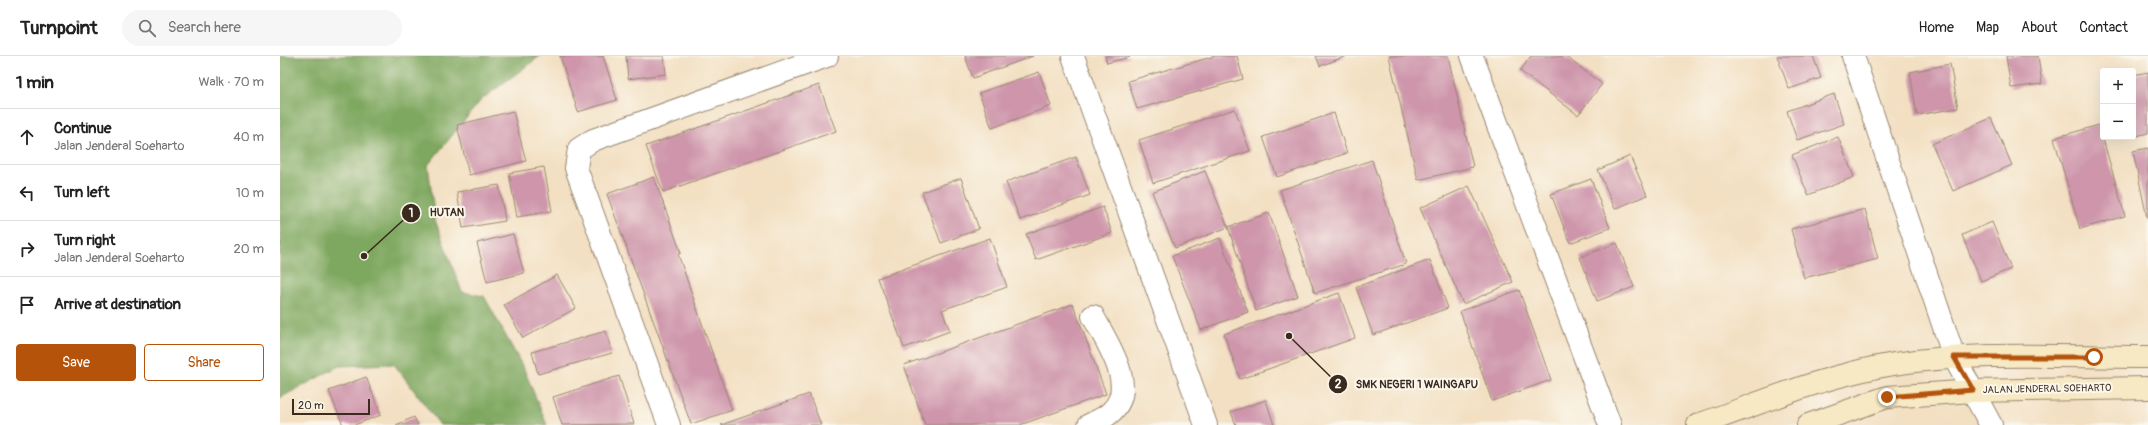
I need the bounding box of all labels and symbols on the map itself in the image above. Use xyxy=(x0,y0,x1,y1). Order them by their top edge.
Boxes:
callout: HUTAN xyxy=(401,201,472,224)
text: 1 xyxy=(409,206,413,221)
text: HUTAN xyxy=(430,206,465,219)
route start xyxy=(2085,348,2103,366)
callout: SMK NEGERI 1 WAINGAPU xyxy=(1328,372,1486,395)
text: 2 xyxy=(1335,377,1342,392)
text: SMK NEGERI 1 WAINGAPU xyxy=(1356,378,1478,391)
street label: JALAN JENDERAL SOEHARTO xyxy=(1983,382,2111,396)
route end xyxy=(1878,388,1896,406)
scale bar xyxy=(292,397,370,416)

